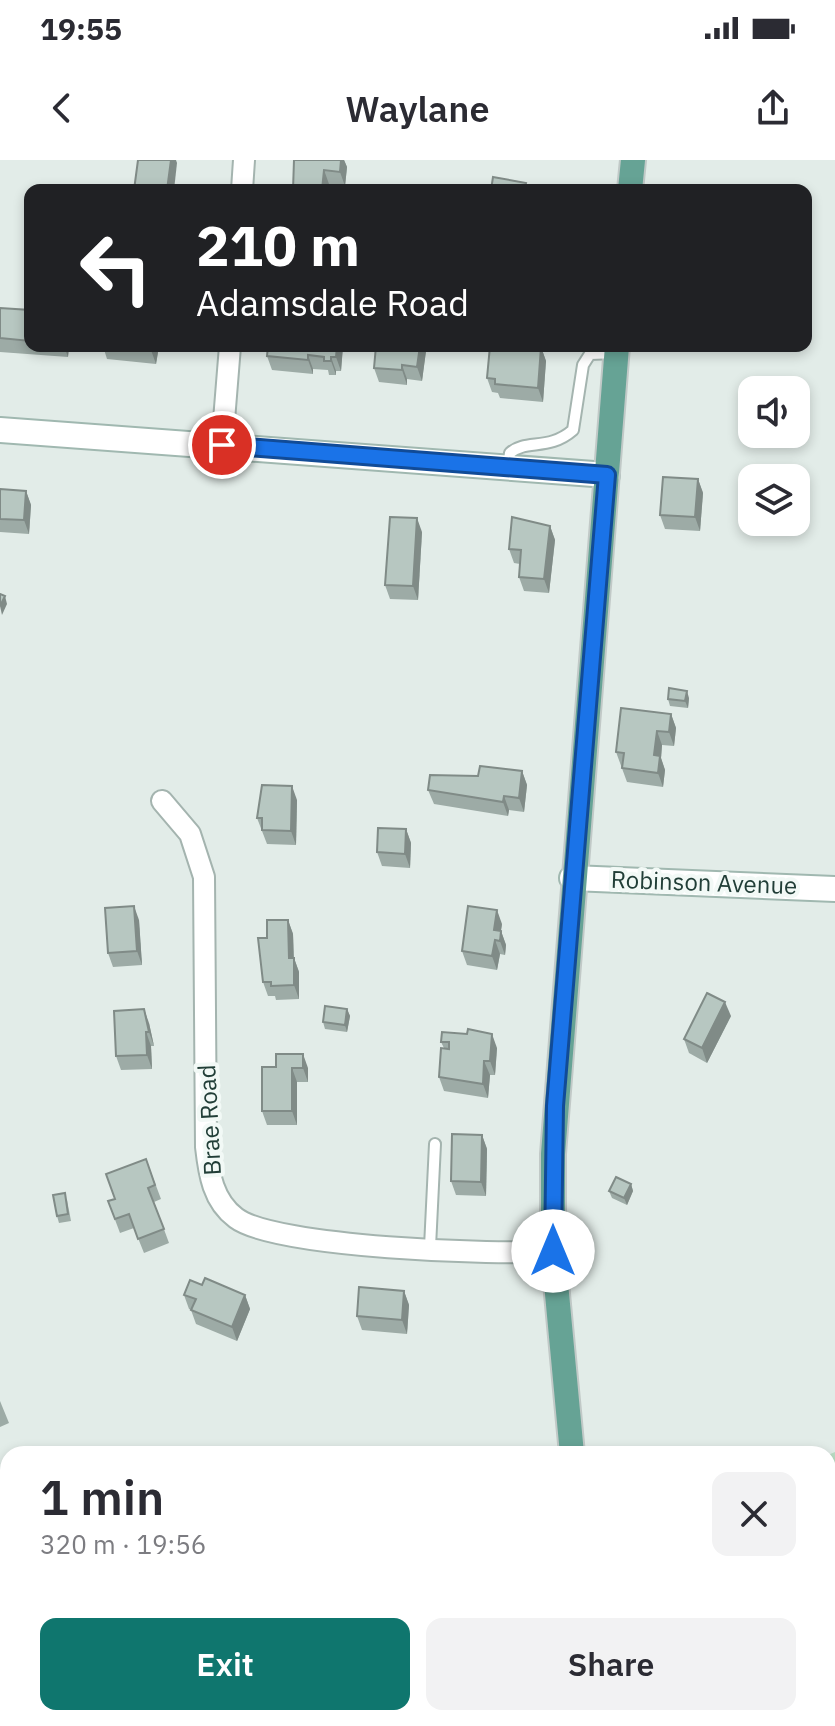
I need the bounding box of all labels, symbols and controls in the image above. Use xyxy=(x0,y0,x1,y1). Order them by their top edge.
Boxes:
text: 19:55 xyxy=(40,9,122,48)
text: Waylane xyxy=(346,85,489,132)
icon: back xyxy=(40,86,84,130)
icon: share xyxy=(751,86,795,130)
text: 210 m xyxy=(196,209,360,281)
icon: left xyxy=(64,216,168,320)
text: Adamsdale Road xyxy=(196,279,469,326)
map controls xyxy=(738,376,810,536)
button: sound xyxy=(738,376,810,448)
pin xyxy=(188,411,256,479)
icon: arrive xyxy=(200,423,244,467)
button: layers xyxy=(738,464,810,536)
street label: Robinson Avenue xyxy=(610,863,798,901)
street label: Brae Road xyxy=(190,1064,228,1176)
position arrow xyxy=(511,1209,595,1293)
text: 1 min xyxy=(40,1466,164,1528)
button: close xyxy=(712,1472,796,1556)
text: 320 m · 19:56 xyxy=(40,1527,206,1561)
button: Exit xyxy=(40,1618,410,1710)
button: Share xyxy=(426,1618,796,1710)

